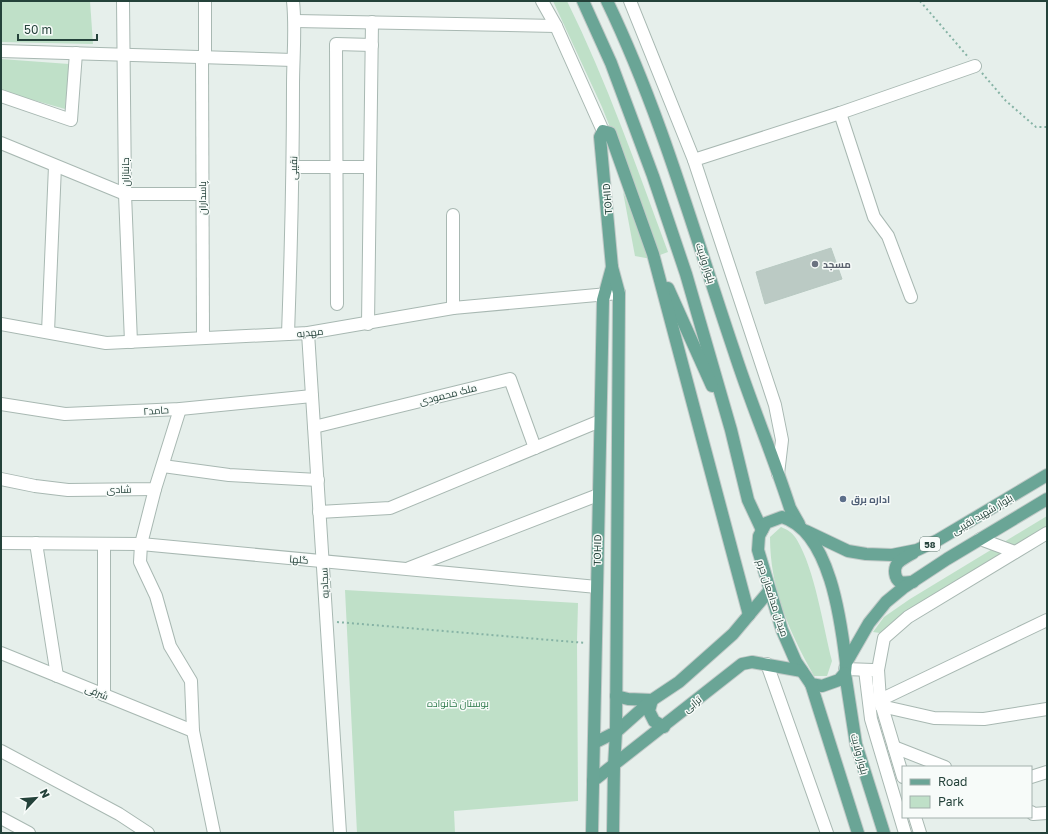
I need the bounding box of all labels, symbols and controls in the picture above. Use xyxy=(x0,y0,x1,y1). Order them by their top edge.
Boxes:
scale bar xyxy=(18,16,97,42)
text: 50 m xyxy=(24,22,52,37)
street label: نقیبی xyxy=(287,156,300,180)
street label: جانبازان xyxy=(119,157,132,187)
street label: پاسداران xyxy=(196,181,209,215)
street label: TOHID xyxy=(600,183,614,215)
street label: بلوار ولایت xyxy=(694,241,718,285)
place label: مسجد xyxy=(823,258,851,271)
marker: مسجد xyxy=(810,259,820,269)
street label: مهدیه xyxy=(296,325,324,340)
street label: ملک محمودی xyxy=(418,381,478,408)
street label: حامد۲ xyxy=(143,403,169,417)
street label: شادی xyxy=(106,483,132,496)
street label: بلوار شهید نقیبی xyxy=(949,491,1015,538)
place label: اداره برق xyxy=(851,493,890,506)
marker: اداره برق xyxy=(838,494,848,504)
street label: TOHID xyxy=(591,534,603,566)
road number: 58 xyxy=(920,537,940,551)
street label: گلها xyxy=(289,552,309,567)
street label: میدان مدافعان حرم xyxy=(753,558,791,639)
street label: سجادیه xyxy=(317,567,331,599)
street label: شرفی xyxy=(83,682,110,703)
street label: ترابی xyxy=(681,693,704,716)
park label: بوستان خانواده xyxy=(427,697,489,710)
street label: بلوار ولایت xyxy=(849,732,871,776)
legend xyxy=(902,766,1032,818)
text: Road xyxy=(938,774,967,789)
north arrow xyxy=(16,778,56,818)
text: N xyxy=(38,787,53,800)
text: Park xyxy=(938,794,964,809)

